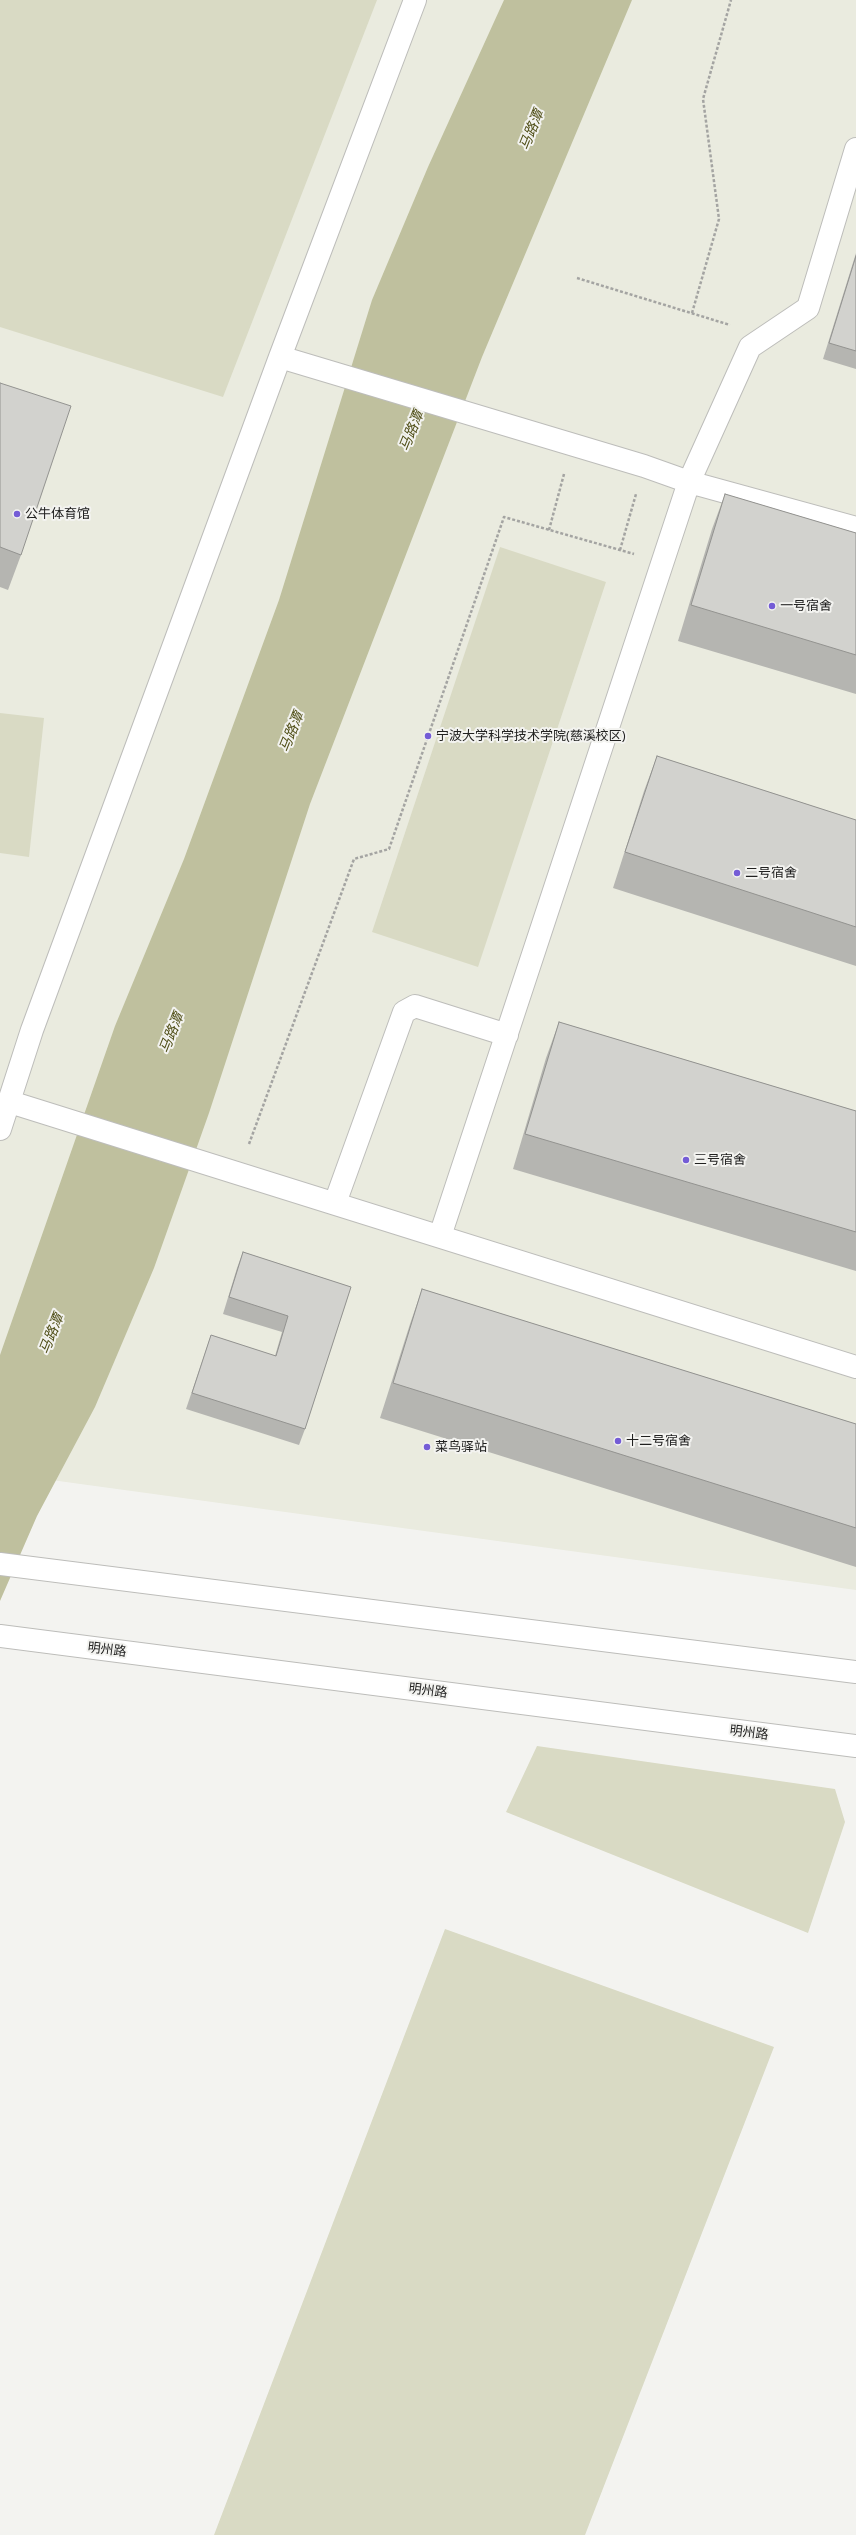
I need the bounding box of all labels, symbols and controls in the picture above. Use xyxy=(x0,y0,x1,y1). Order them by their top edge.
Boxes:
water label: 马路潭 xyxy=(516,107,548,153)
water label: 马路潭 xyxy=(396,408,428,454)
place label: 公牛体育馆 xyxy=(25,506,90,522)
marker: 公牛体育馆 xyxy=(12,509,22,519)
place label: 一号宿舍 xyxy=(780,598,832,614)
marker: 一号宿舍 xyxy=(767,601,777,611)
water label: 马路潭 xyxy=(276,709,308,755)
place label: 宁波大学科学技术学院(慈溪校区) xyxy=(436,728,626,744)
marker: 宁波大学科学技术学院(慈溪校区) xyxy=(423,731,433,741)
place label: 二号宿舍 xyxy=(745,865,797,881)
marker: 二号宿舍 xyxy=(732,868,742,878)
water label: 马路潭 xyxy=(156,1010,188,1056)
place label: 三号宿舍 xyxy=(694,1152,746,1168)
marker: 三号宿舍 xyxy=(681,1155,691,1165)
water label: 马路潭 xyxy=(36,1311,68,1357)
place label: 十二号宿舍 xyxy=(626,1433,691,1449)
marker: 十二号宿舍 xyxy=(613,1436,623,1446)
place label: 菜鸟驿站 xyxy=(435,1439,487,1455)
marker: 菜鸟驿站 xyxy=(422,1442,432,1452)
street label: 明州路 xyxy=(87,1640,127,1660)
street label: 明州路 xyxy=(408,1681,448,1701)
street label: 明州路 xyxy=(729,1723,769,1743)

